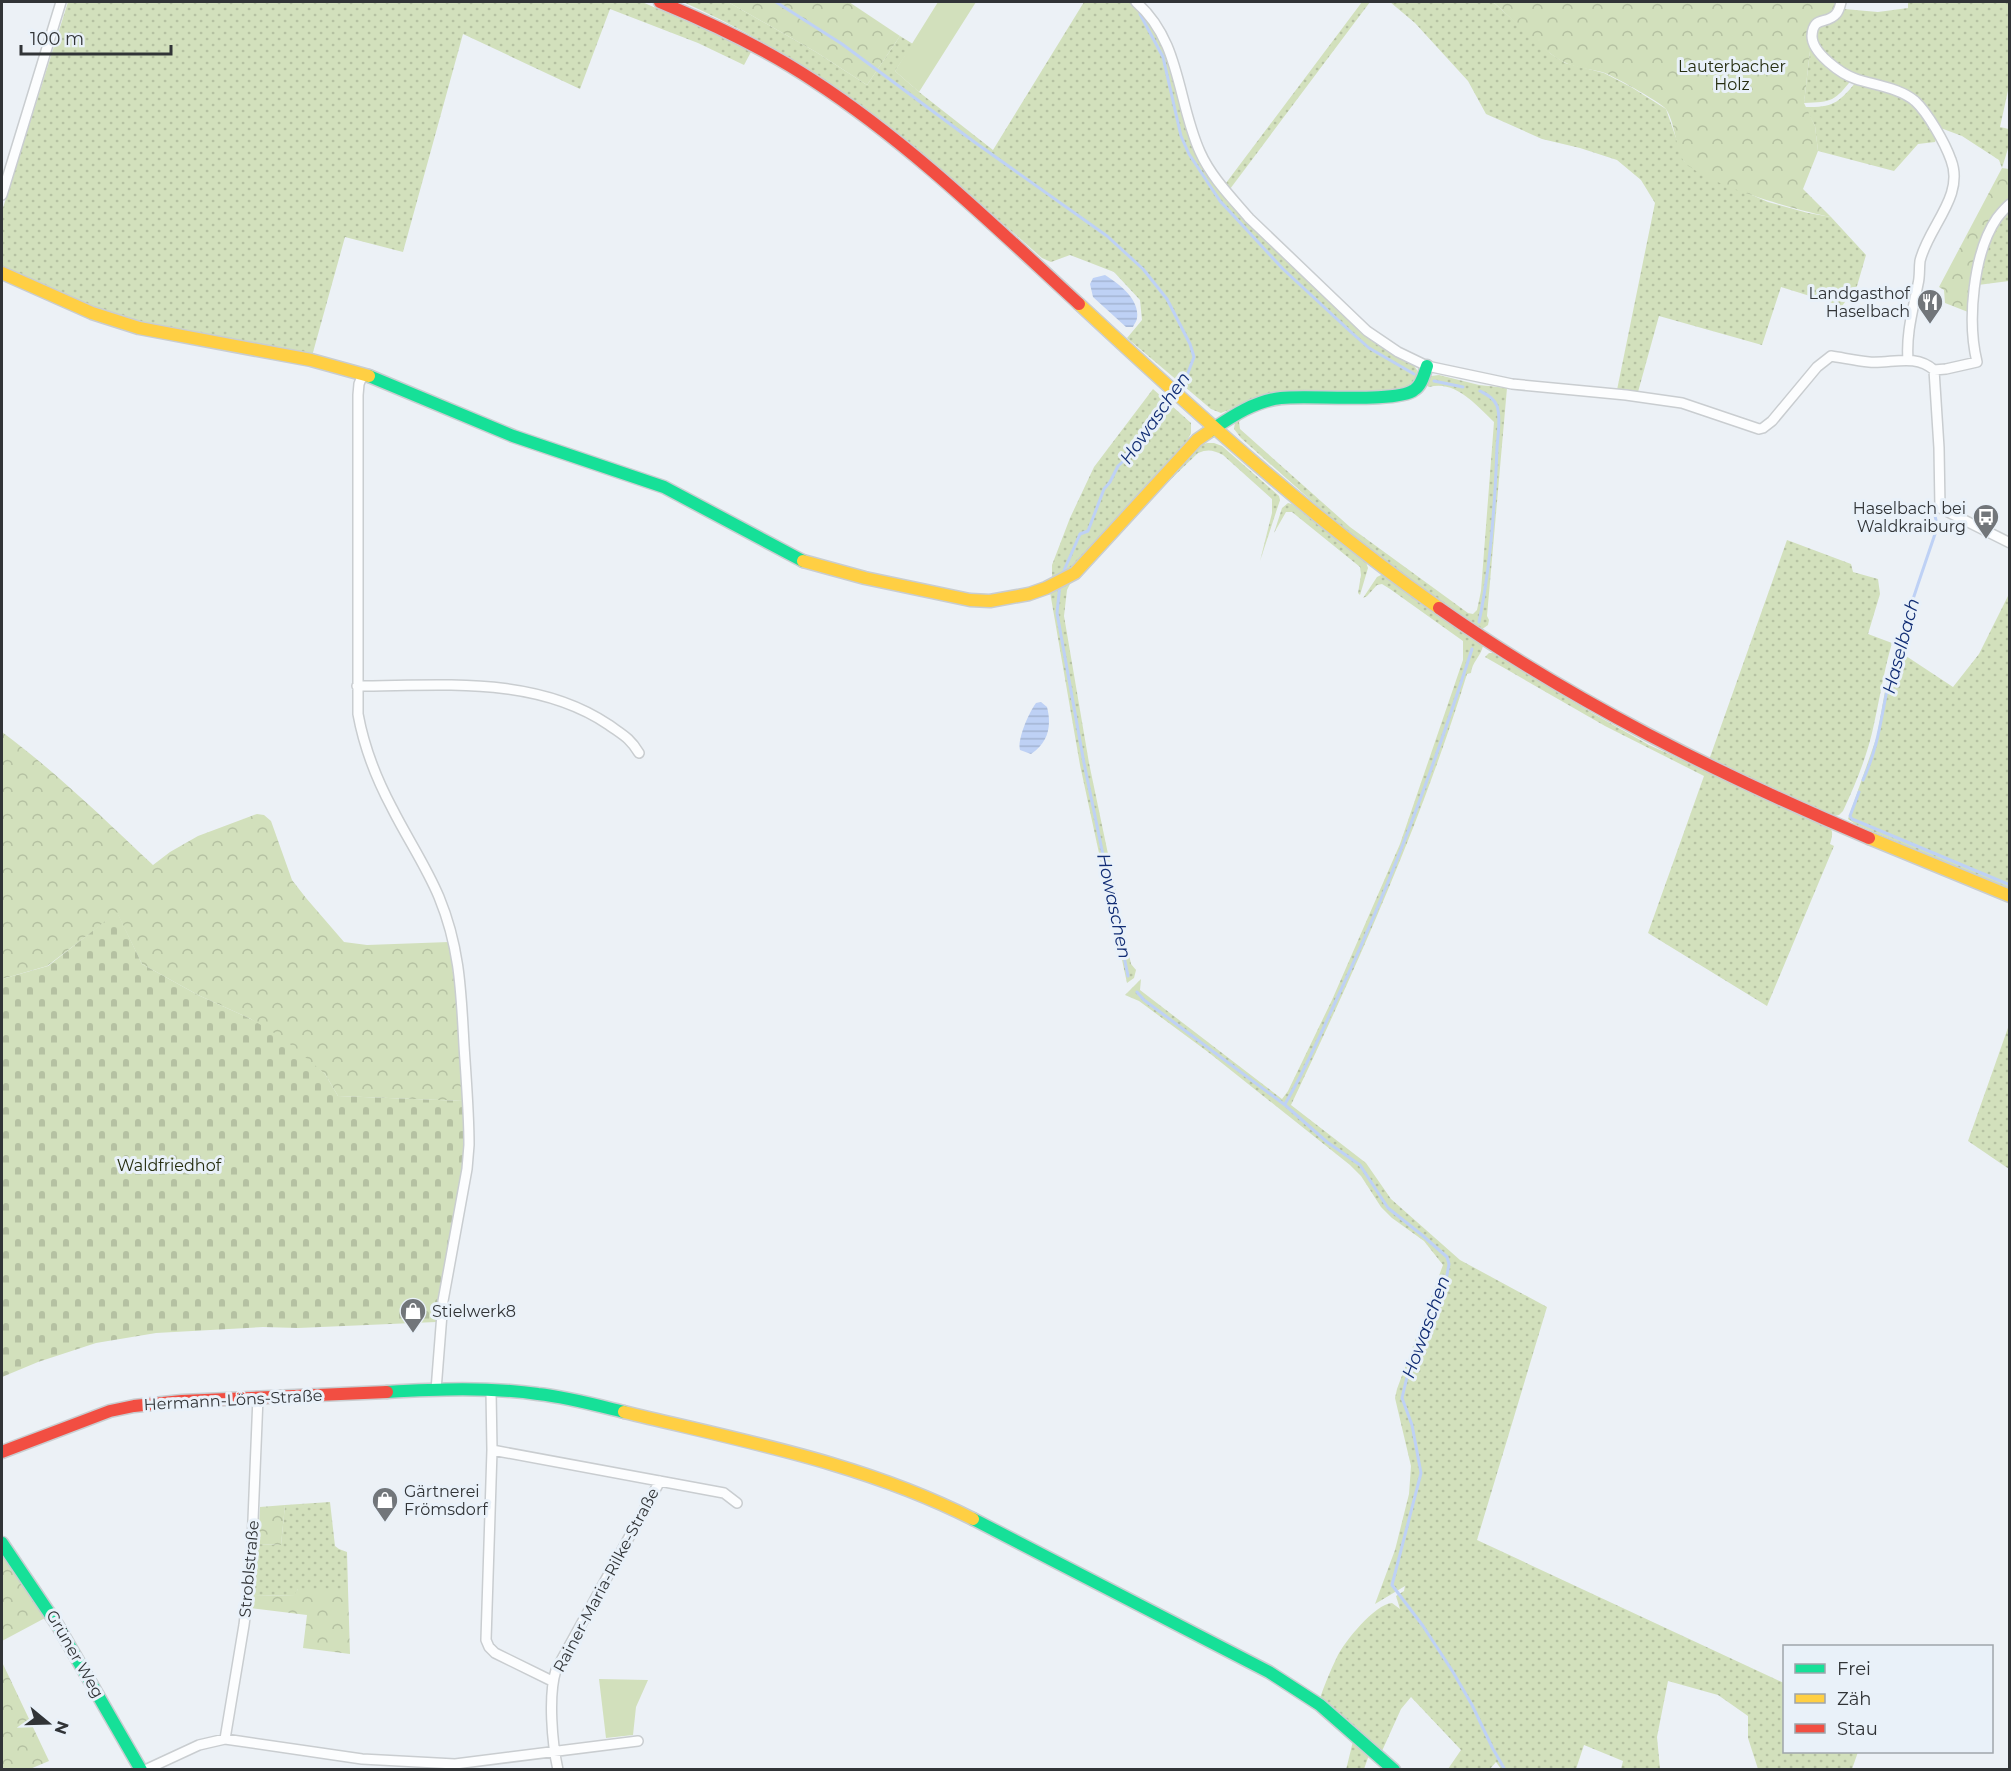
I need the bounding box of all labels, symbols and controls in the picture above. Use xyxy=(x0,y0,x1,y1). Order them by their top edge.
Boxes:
scale bar xyxy=(21,18,171,56)
text: 100 m xyxy=(30,28,84,50)
park label: Lauterbacher Holz xyxy=(1678,57,1786,94)
place label: Landgasthof Haselbach xyxy=(1808,284,1911,321)
restaurant icon: Landgasthof Haselbach xyxy=(1915,287,1945,325)
water label: Howaschen xyxy=(1115,368,1195,468)
place label: Haselbach bei Waldkraiburg xyxy=(1853,499,1966,536)
bus stop icon: Haselbach bei Waldkraiburg xyxy=(1971,502,2001,540)
water label: Haselbach xyxy=(1878,596,1924,696)
water label: Howaschen xyxy=(1092,851,1136,961)
park label: Waldfriedhof xyxy=(117,1156,222,1175)
water label: Howaschen xyxy=(1397,1273,1455,1381)
shop icon: Stielwerk8 xyxy=(398,1296,428,1334)
place label: Stielwerk8 xyxy=(432,1302,516,1321)
street label: Hermann-Löns-Straße xyxy=(143,1386,323,1414)
place label: Gärtnerei Frömsdorf xyxy=(404,1482,488,1519)
shop icon: Gärtnerei Frömsdorf xyxy=(370,1485,400,1523)
street label: Rainer-Maria-Rilke-Straße xyxy=(549,1485,663,1675)
street label: Stroblstraße xyxy=(235,1520,263,1618)
street label: Grüner Weg xyxy=(42,1607,108,1701)
legend xyxy=(1783,1645,1993,1753)
text: Frei xyxy=(1837,1658,1871,1680)
text: Zäh xyxy=(1837,1688,1872,1710)
north arrow xyxy=(18,1693,78,1753)
text: Stau xyxy=(1837,1718,1878,1740)
text: N xyxy=(51,1719,73,1737)

